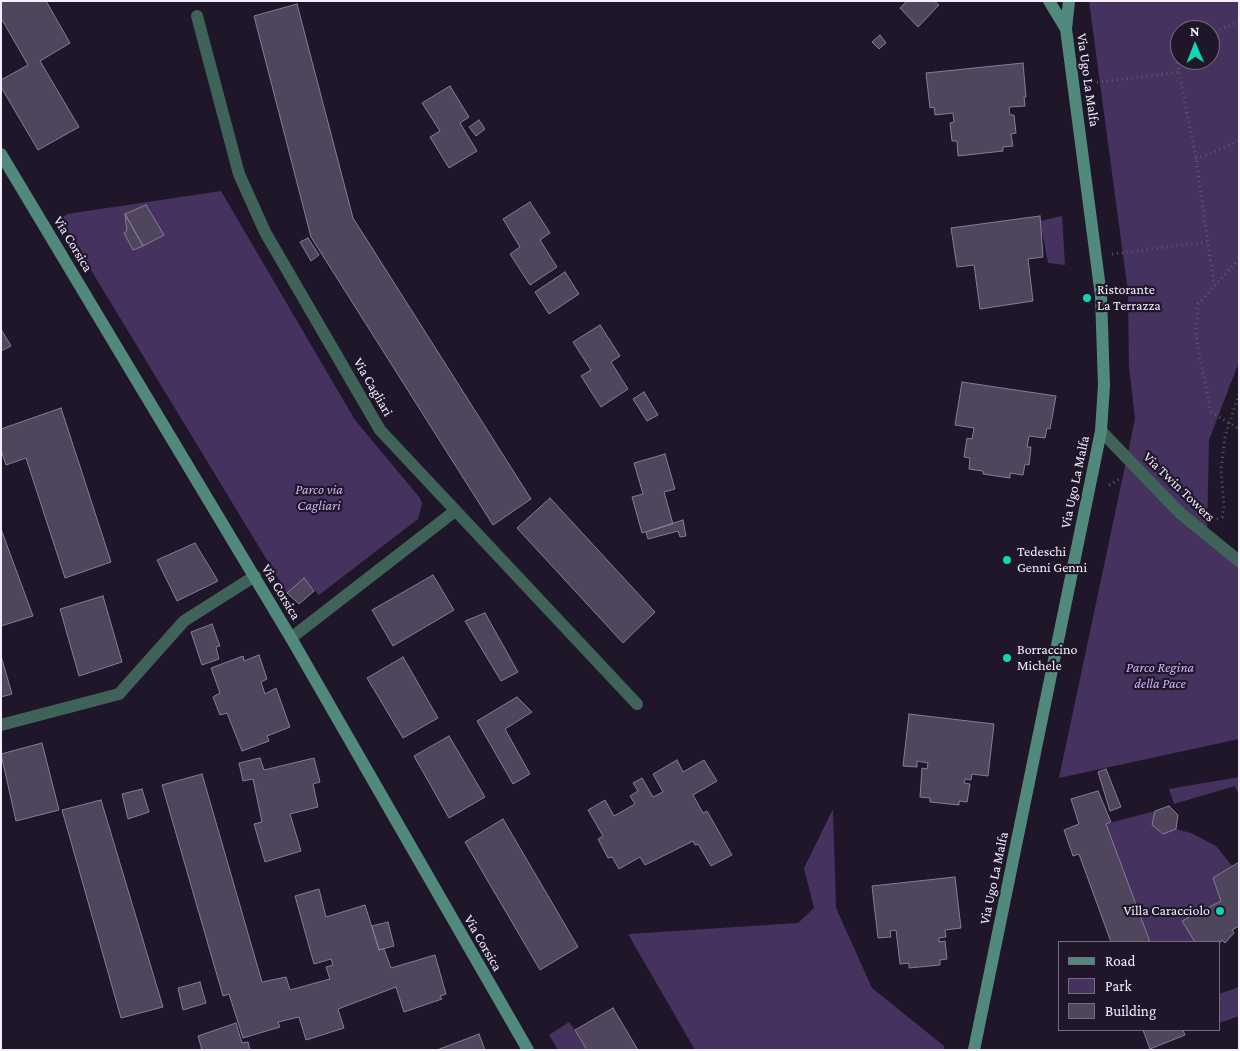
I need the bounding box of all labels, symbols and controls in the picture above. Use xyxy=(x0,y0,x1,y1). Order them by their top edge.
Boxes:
north arrow xyxy=(1170,20,1220,70)
text: N xyxy=(1190,23,1200,39)
street label: Via Ugo La Malfa xyxy=(1073,32,1103,128)
street label: Via Corsica xyxy=(50,213,96,275)
place label: Ristorante La Terrazza xyxy=(1097,282,1161,314)
marker: Ristorante La Terrazza xyxy=(1081,292,1093,304)
street label: Via Cagliari xyxy=(350,355,396,419)
street label: Via Ugo La Malfa xyxy=(1057,434,1093,530)
street label: Via Twin Towers xyxy=(1140,449,1218,525)
park label: Parco via Cagliari xyxy=(295,482,343,514)
place label: Tedeschi Genni Genni xyxy=(1017,544,1087,576)
marker: Tedeschi Genni Genni xyxy=(1001,554,1013,566)
street label: Via Corsica xyxy=(258,561,304,623)
place label: Borraccino Michele xyxy=(1017,642,1077,674)
marker: Borraccino Michele xyxy=(1001,652,1013,664)
park label: Parco Regina della Pace xyxy=(1126,660,1194,692)
street label: Via Ugo La Malfa xyxy=(976,830,1012,926)
place label: Villa Caracciolo xyxy=(1123,903,1210,919)
marker: Villa Caracciolo xyxy=(1214,905,1226,917)
street label: Via Corsica xyxy=(460,912,506,974)
legend xyxy=(1058,941,1220,1031)
text: Road xyxy=(1105,953,1135,969)
text: Park xyxy=(1105,978,1132,994)
text: Building xyxy=(1105,1003,1156,1019)

